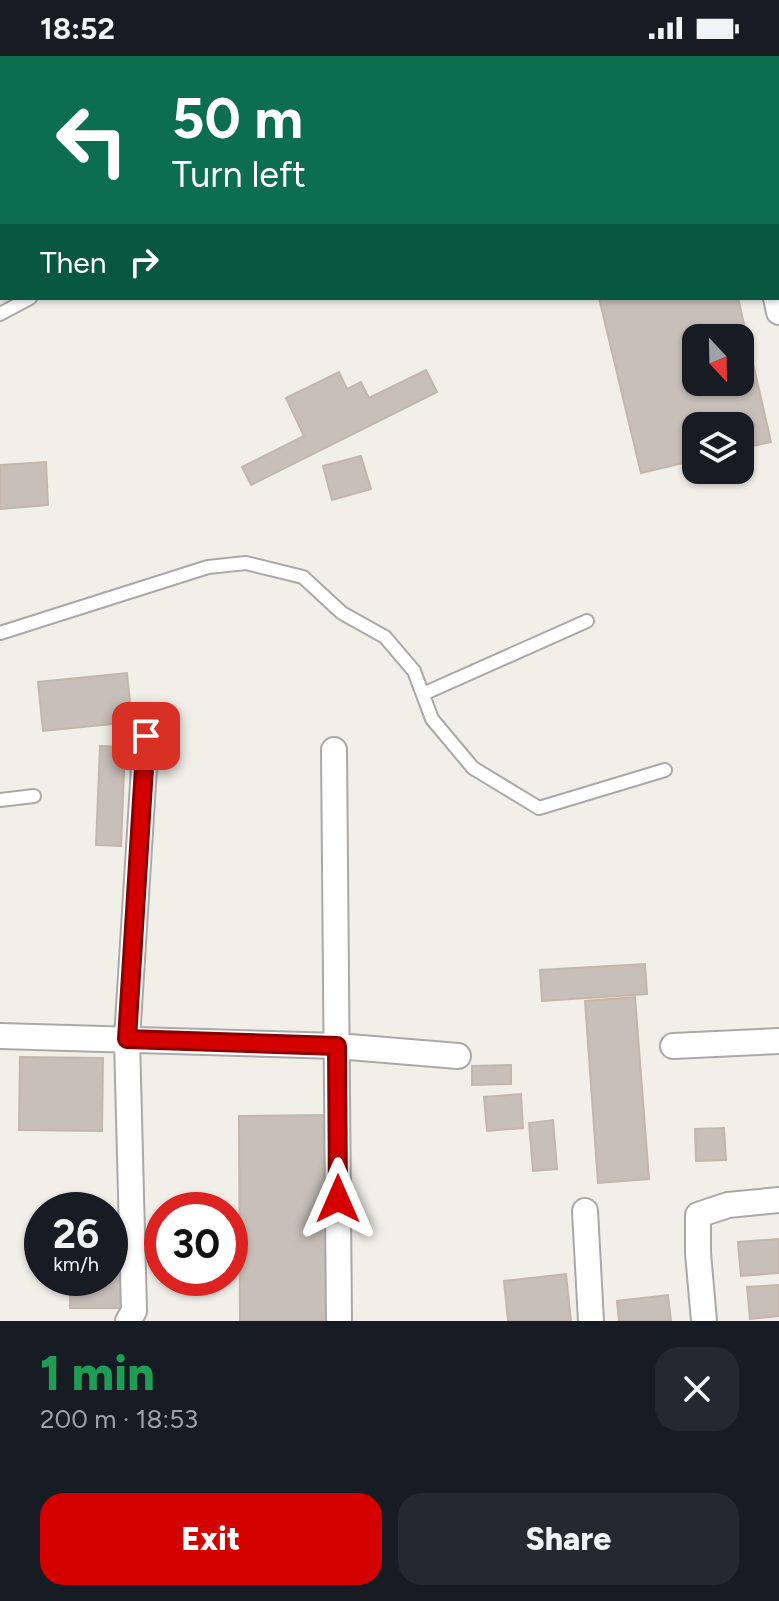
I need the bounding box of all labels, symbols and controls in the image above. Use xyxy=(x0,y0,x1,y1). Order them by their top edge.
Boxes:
text: 18:52 xyxy=(40,10,115,47)
text: 50 m xyxy=(172,85,303,152)
icon: left xyxy=(40,88,144,192)
text: Turn left xyxy=(172,153,306,196)
icon: right xyxy=(122,240,166,284)
text: Then xyxy=(40,244,106,281)
north arrow xyxy=(682,324,754,396)
map controls xyxy=(682,324,754,484)
button: layers xyxy=(682,412,754,484)
pin xyxy=(112,702,180,770)
icon: arrive xyxy=(124,714,168,758)
position arrow xyxy=(296,1157,380,1241)
speed limit sign: 30 xyxy=(144,1192,248,1296)
text: 26 xyxy=(53,1210,99,1258)
text: km/h xyxy=(53,1252,99,1276)
text: 1 min xyxy=(40,1344,155,1402)
button: close xyxy=(655,1347,739,1431)
text: 200 m · 18:53 xyxy=(40,1403,198,1435)
button: Exit xyxy=(40,1493,382,1585)
button: Share xyxy=(398,1493,739,1585)

